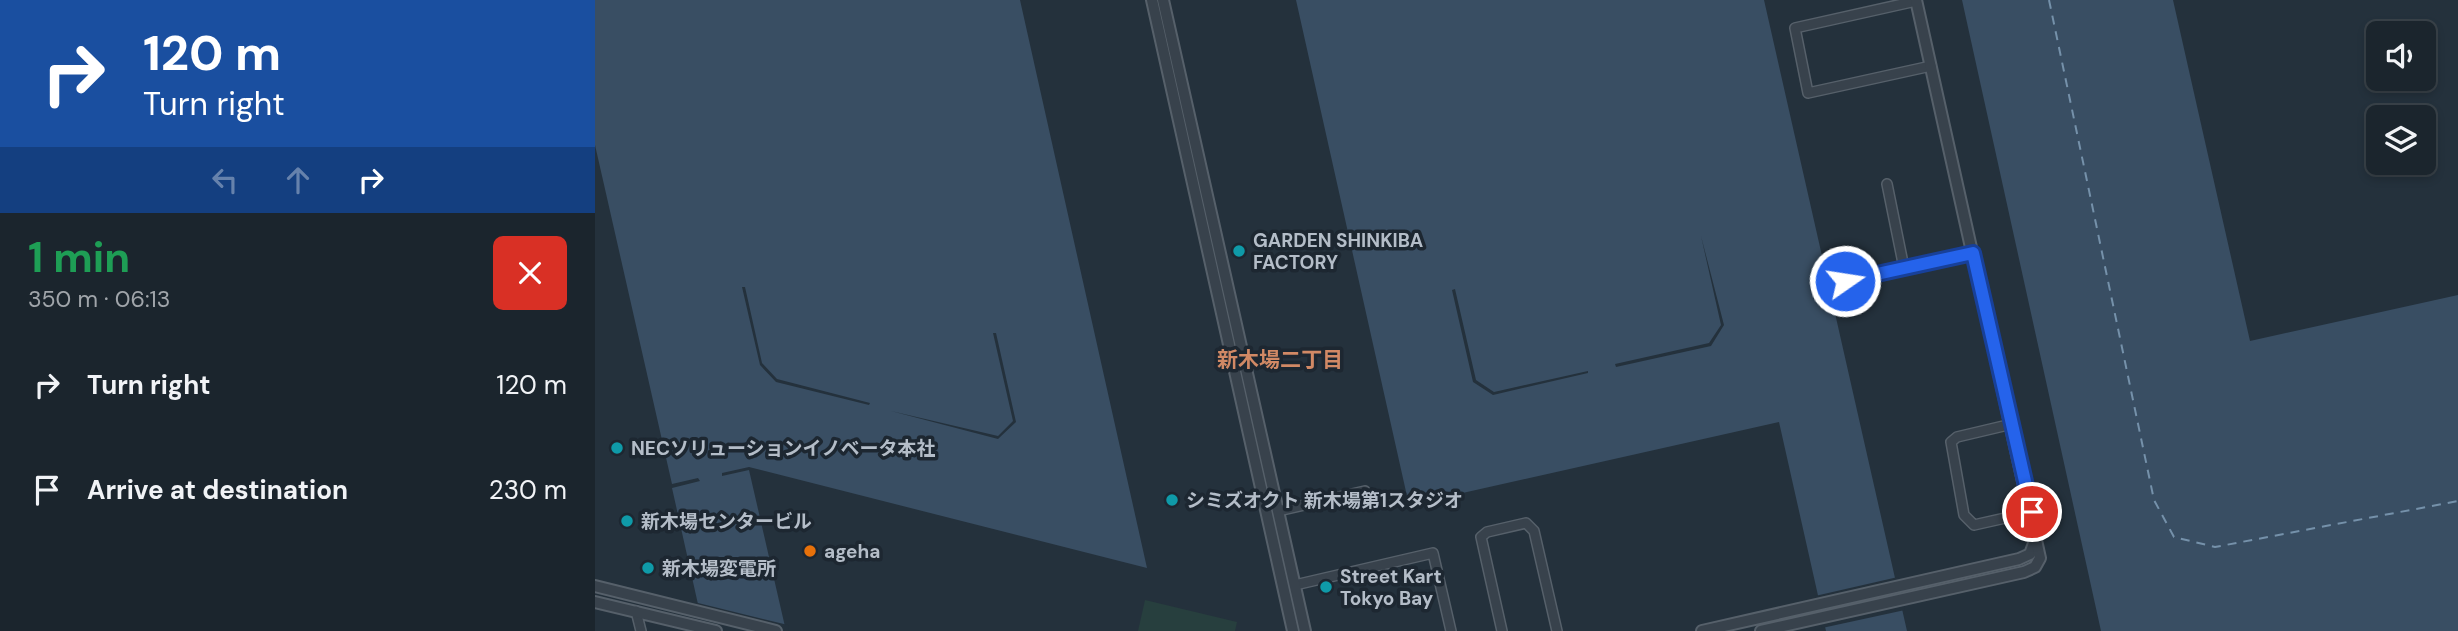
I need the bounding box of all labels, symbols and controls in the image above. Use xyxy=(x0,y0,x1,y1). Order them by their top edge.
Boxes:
text: 120 m xyxy=(143,21,281,85)
map controls xyxy=(2366,21,2436,175)
button: sound xyxy=(2366,21,2436,91)
icon: right xyxy=(28,28,119,119)
text: Turn right xyxy=(143,83,285,125)
button: layers xyxy=(2366,105,2436,175)
icon: left xyxy=(206,161,244,199)
icon: ahead xyxy=(279,161,317,199)
icon: right xyxy=(352,161,390,199)
place label: GARDEN SHINKIBA FACTORY xyxy=(1253,228,1424,275)
text: 1 min xyxy=(28,230,130,285)
button: close xyxy=(493,236,567,310)
marker: GARDEN SHINKIBA FACTORY xyxy=(1231,243,1247,259)
position arrow xyxy=(1808,244,1882,318)
text: 350 m · 06:13 xyxy=(28,284,170,314)
district label: 新木場二丁目 xyxy=(1217,346,1343,374)
icon: right xyxy=(28,366,66,404)
text: Turn right xyxy=(87,368,211,402)
text: 120 m xyxy=(496,368,567,402)
place label: NECソリューションイノベータ本社 xyxy=(631,436,936,461)
marker: NECソリューションイノベータ本社 xyxy=(609,440,625,456)
icon: arrive xyxy=(28,471,66,509)
text: Arrive at destination xyxy=(87,473,348,507)
text: 230 m xyxy=(489,473,567,507)
pin xyxy=(2002,482,2062,542)
place label: シミズオクト 新木場第1スタジオ xyxy=(1186,488,1463,513)
marker: シミズオクト 新木場第1スタジオ xyxy=(1164,492,1180,508)
icon: arrive xyxy=(2013,493,2051,531)
place label: 新木場センタービル xyxy=(641,509,812,534)
marker: 新木場センタービル xyxy=(619,513,635,529)
place label: ageha xyxy=(824,539,880,564)
marker: ageha xyxy=(802,543,818,559)
place label: 新木場変電所 xyxy=(662,556,776,581)
marker: 新木場変電所 xyxy=(640,560,656,576)
place label: Street Kart Tokyo Bay xyxy=(1340,564,1442,611)
marker: Street Kart Tokyo Bay xyxy=(1318,579,1334,595)

